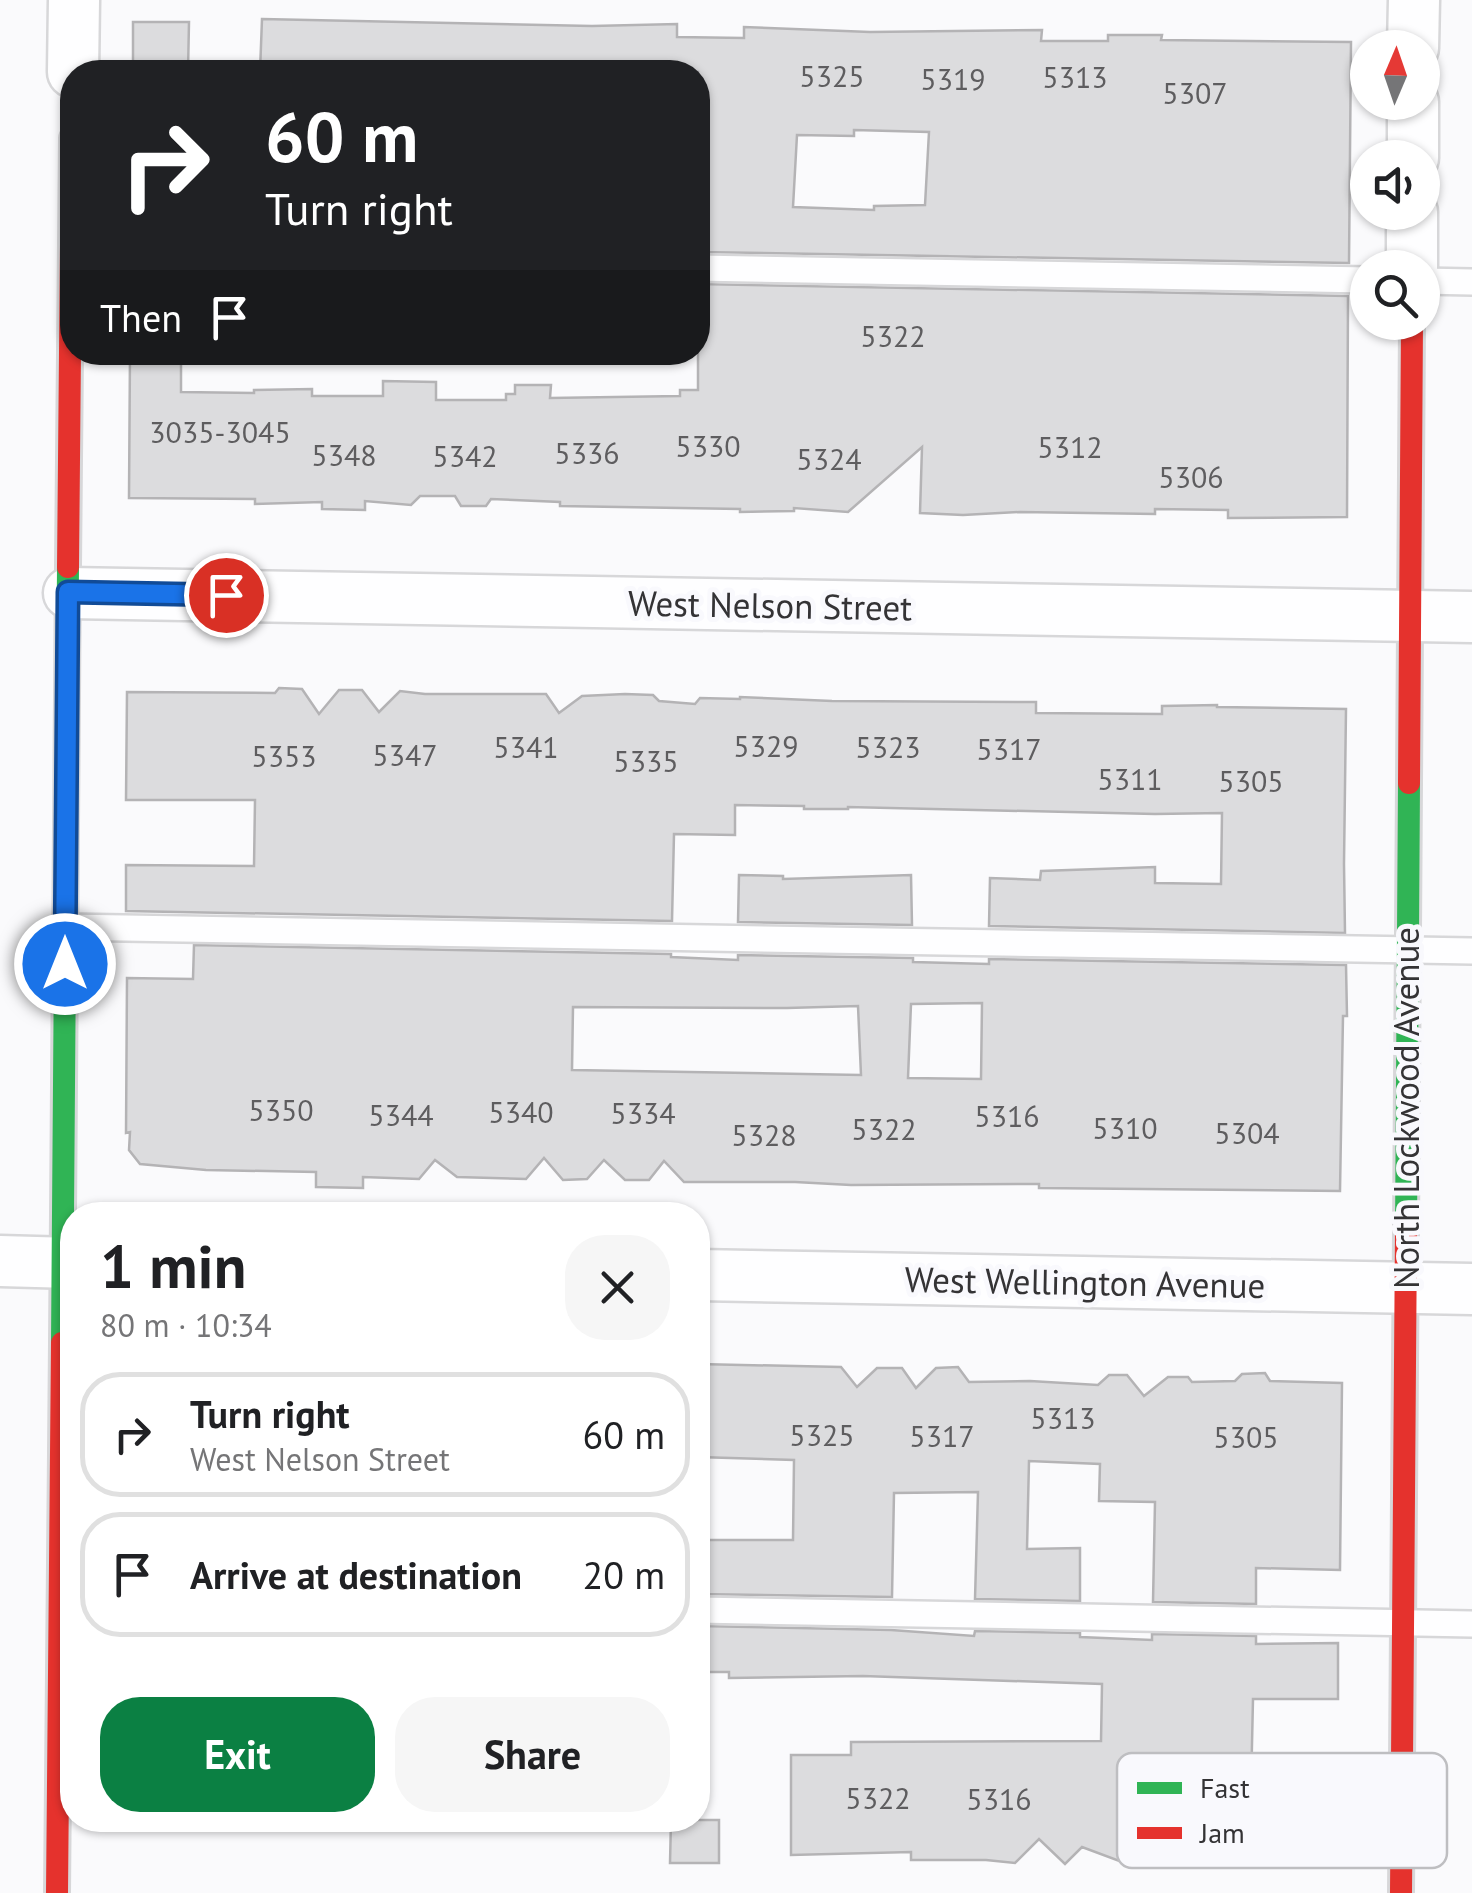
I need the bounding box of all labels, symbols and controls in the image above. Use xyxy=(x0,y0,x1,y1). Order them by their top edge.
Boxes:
north arrow xyxy=(1350,30,1440,120)
map controls xyxy=(1350,30,1440,340)
house number: 5325 xyxy=(799,56,865,95)
house number: 5313 xyxy=(1042,57,1108,96)
house number: 5319 xyxy=(920,59,986,98)
house number: 5307 xyxy=(1162,73,1228,112)
text: 60 m xyxy=(265,91,418,181)
icon: right xyxy=(100,100,230,230)
button: sound xyxy=(1350,140,1440,230)
text: Turn right xyxy=(265,179,453,237)
button: search xyxy=(1350,250,1440,340)
icon: arrive xyxy=(202,290,257,345)
text: Then xyxy=(100,293,182,342)
house number: 5322 xyxy=(860,316,926,355)
house number: 3035-3045 xyxy=(149,412,291,451)
house number: 5330 xyxy=(675,426,741,465)
house number: 5312 xyxy=(1037,427,1103,466)
house number: 5336 xyxy=(554,433,620,472)
house number: 5348 xyxy=(311,435,377,474)
house number: 5342 xyxy=(432,436,498,475)
house number: 5324 xyxy=(796,439,862,478)
house number: 5306 xyxy=(1158,457,1224,496)
pin xyxy=(184,553,269,638)
icon: arrive xyxy=(199,568,254,623)
street label: West Nelson Street xyxy=(628,580,913,630)
house number: 5329 xyxy=(733,726,799,765)
house number: 5341 xyxy=(493,727,559,766)
house number: 5323 xyxy=(855,727,921,766)
house number: 5317 xyxy=(976,729,1042,768)
house number: 5347 xyxy=(372,735,438,774)
house number: 5353 xyxy=(251,736,317,775)
house number: 5335 xyxy=(613,741,679,780)
house number: 5311 xyxy=(1097,759,1163,798)
house number: 5305 xyxy=(1218,761,1284,800)
position arrow xyxy=(13,912,117,1016)
street label: North Lockwood Avenue xyxy=(1383,927,1429,1289)
house number: 5350 xyxy=(248,1090,314,1129)
house number: 5340 xyxy=(488,1092,554,1131)
house number: 5334 xyxy=(610,1093,676,1132)
house number: 5344 xyxy=(368,1095,434,1134)
house number: 5316 xyxy=(974,1096,1040,1135)
house number: 5310 xyxy=(1092,1108,1158,1147)
house number: 5322 xyxy=(851,1109,917,1148)
house number: 5304 xyxy=(1214,1113,1280,1152)
house number: 5328 xyxy=(731,1115,797,1154)
text: 1 min xyxy=(100,1227,246,1305)
button: close xyxy=(565,1235,670,1340)
street label: West Wellington Avenue xyxy=(904,1256,1266,1308)
text: 80 m · 10:34 xyxy=(100,1304,272,1346)
text: Turn right xyxy=(190,1389,350,1438)
house number: 5313 xyxy=(1030,1398,1096,1437)
icon: right xyxy=(105,1407,160,1462)
text: 60 m xyxy=(583,1410,665,1459)
house number: 5325 xyxy=(789,1415,855,1454)
house number: 5317 xyxy=(909,1416,975,1455)
house number: 5305 xyxy=(1213,1417,1279,1456)
text: West Nelson Street xyxy=(190,1438,450,1480)
icon: arrive xyxy=(105,1547,160,1602)
text: Arrive at destination xyxy=(190,1550,522,1599)
text: 20 m xyxy=(583,1550,665,1599)
button: Exit xyxy=(100,1697,375,1812)
button: Share xyxy=(395,1697,670,1812)
legend xyxy=(1117,1753,1447,1868)
text: Fast xyxy=(1200,1769,1250,1806)
house number: 5322 xyxy=(845,1778,911,1817)
house number: 5316 xyxy=(966,1779,1032,1818)
text: Jam xyxy=(1199,1814,1245,1851)

